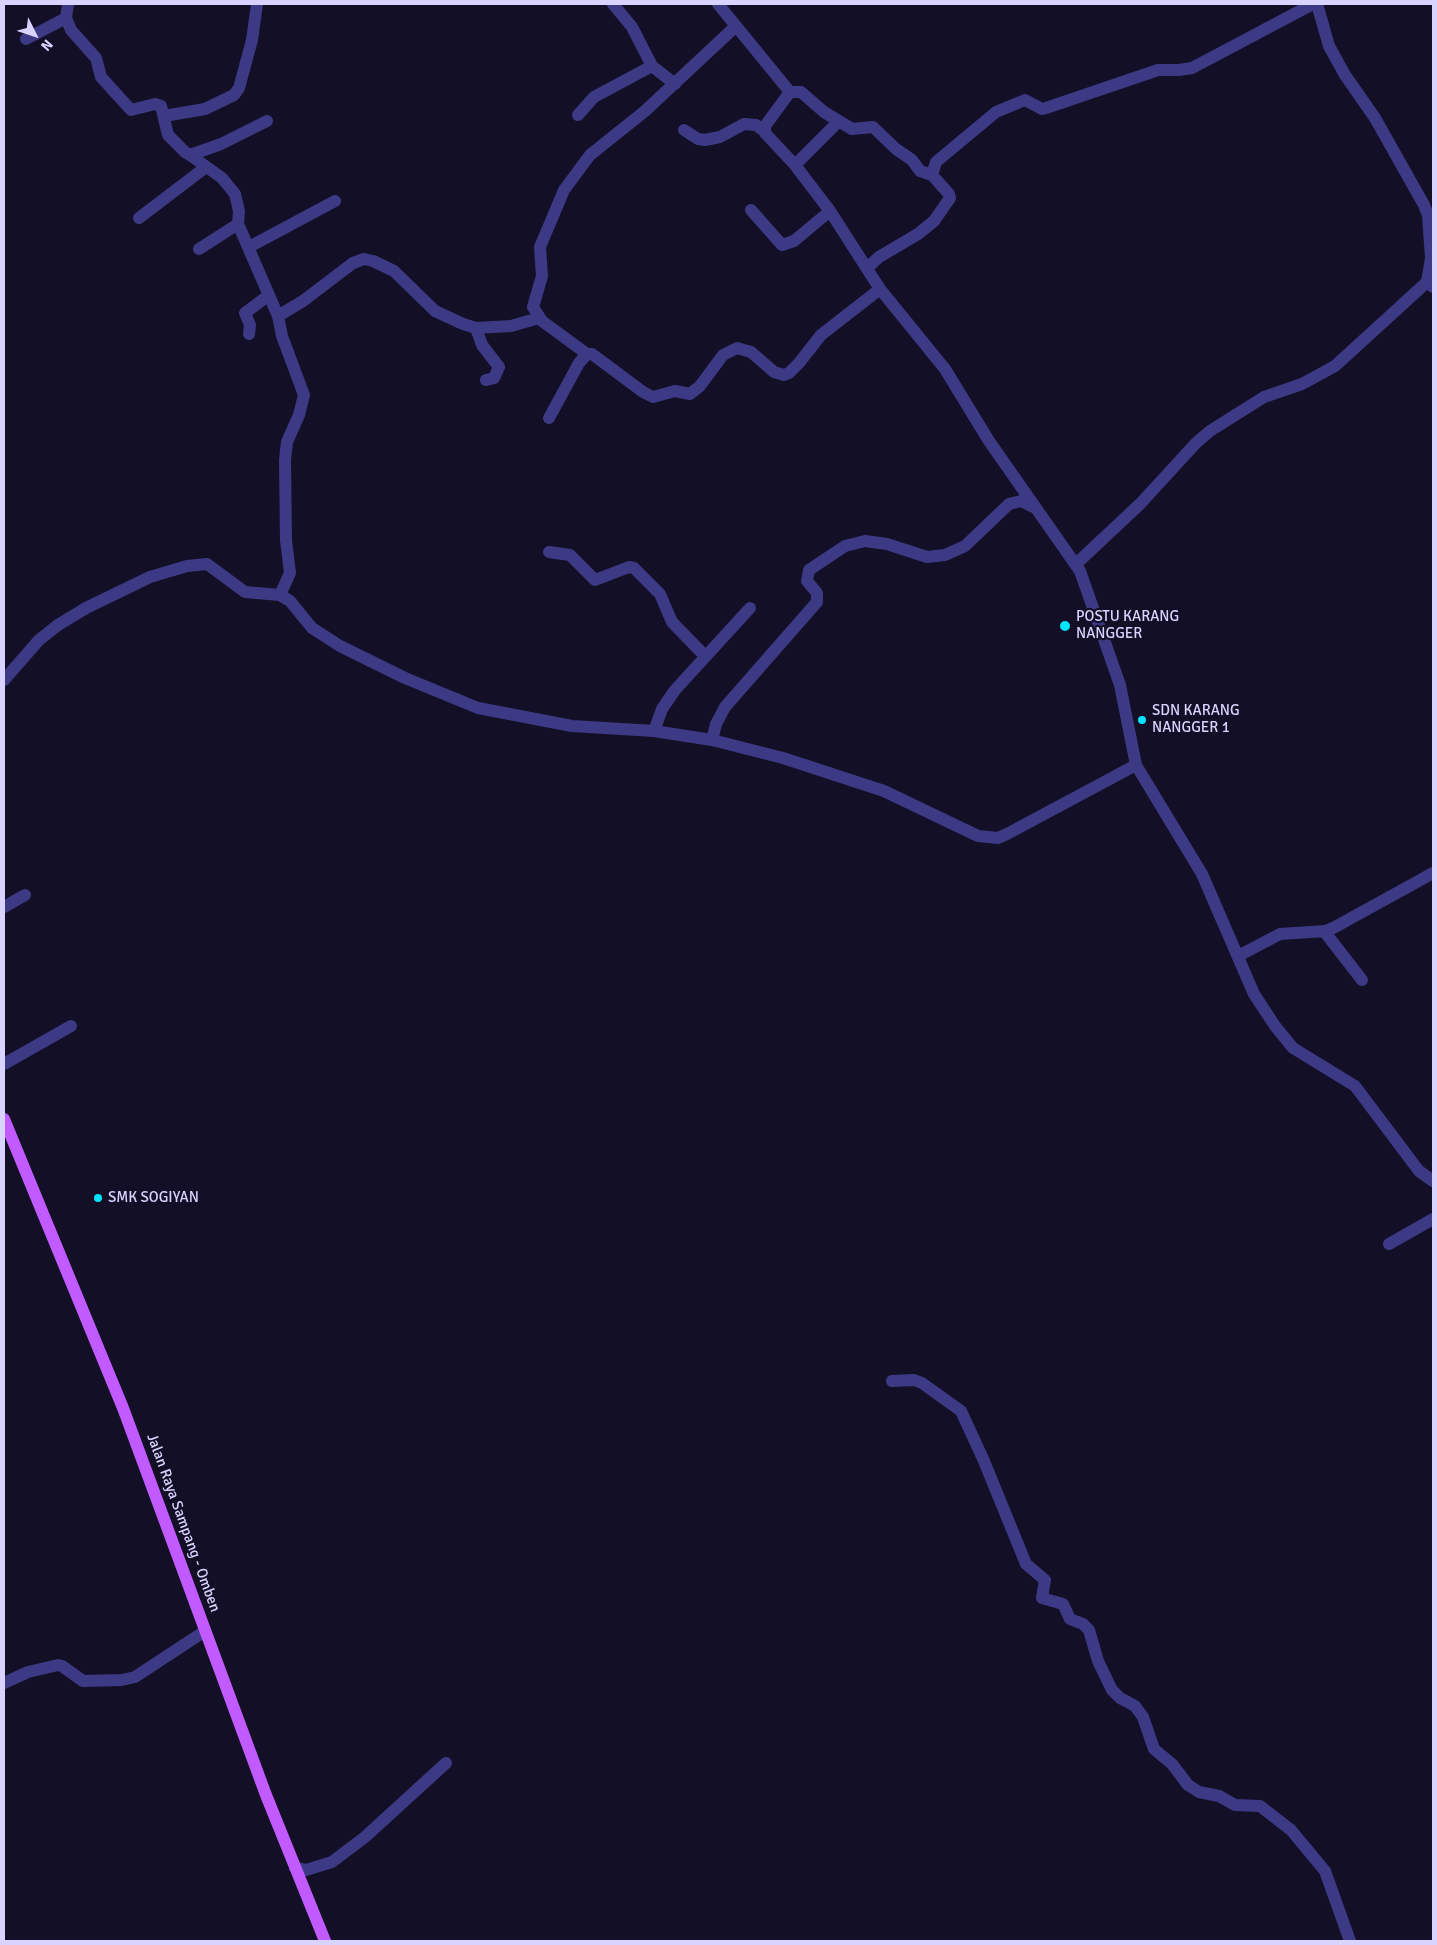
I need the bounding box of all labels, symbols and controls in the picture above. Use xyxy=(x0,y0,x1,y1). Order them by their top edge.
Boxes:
north arrow xyxy=(10,10,60,60)
text: N xyxy=(37,36,56,54)
place label: POSTU KARANG NANGGER xyxy=(1076,608,1179,643)
marker: POSTU KARANG NANGGER xyxy=(1058,619,1072,633)
place label: SDN KARANG NANGGER 1 xyxy=(1152,702,1240,737)
marker: SDN KARANG NANGGER 1 xyxy=(1136,714,1148,726)
place label: SMK SOGIYAN xyxy=(108,1189,199,1207)
marker: SMK SOGIYAN xyxy=(92,1192,104,1204)
street label: Jalan Raya Sampang - Omben xyxy=(142,1431,224,1615)

